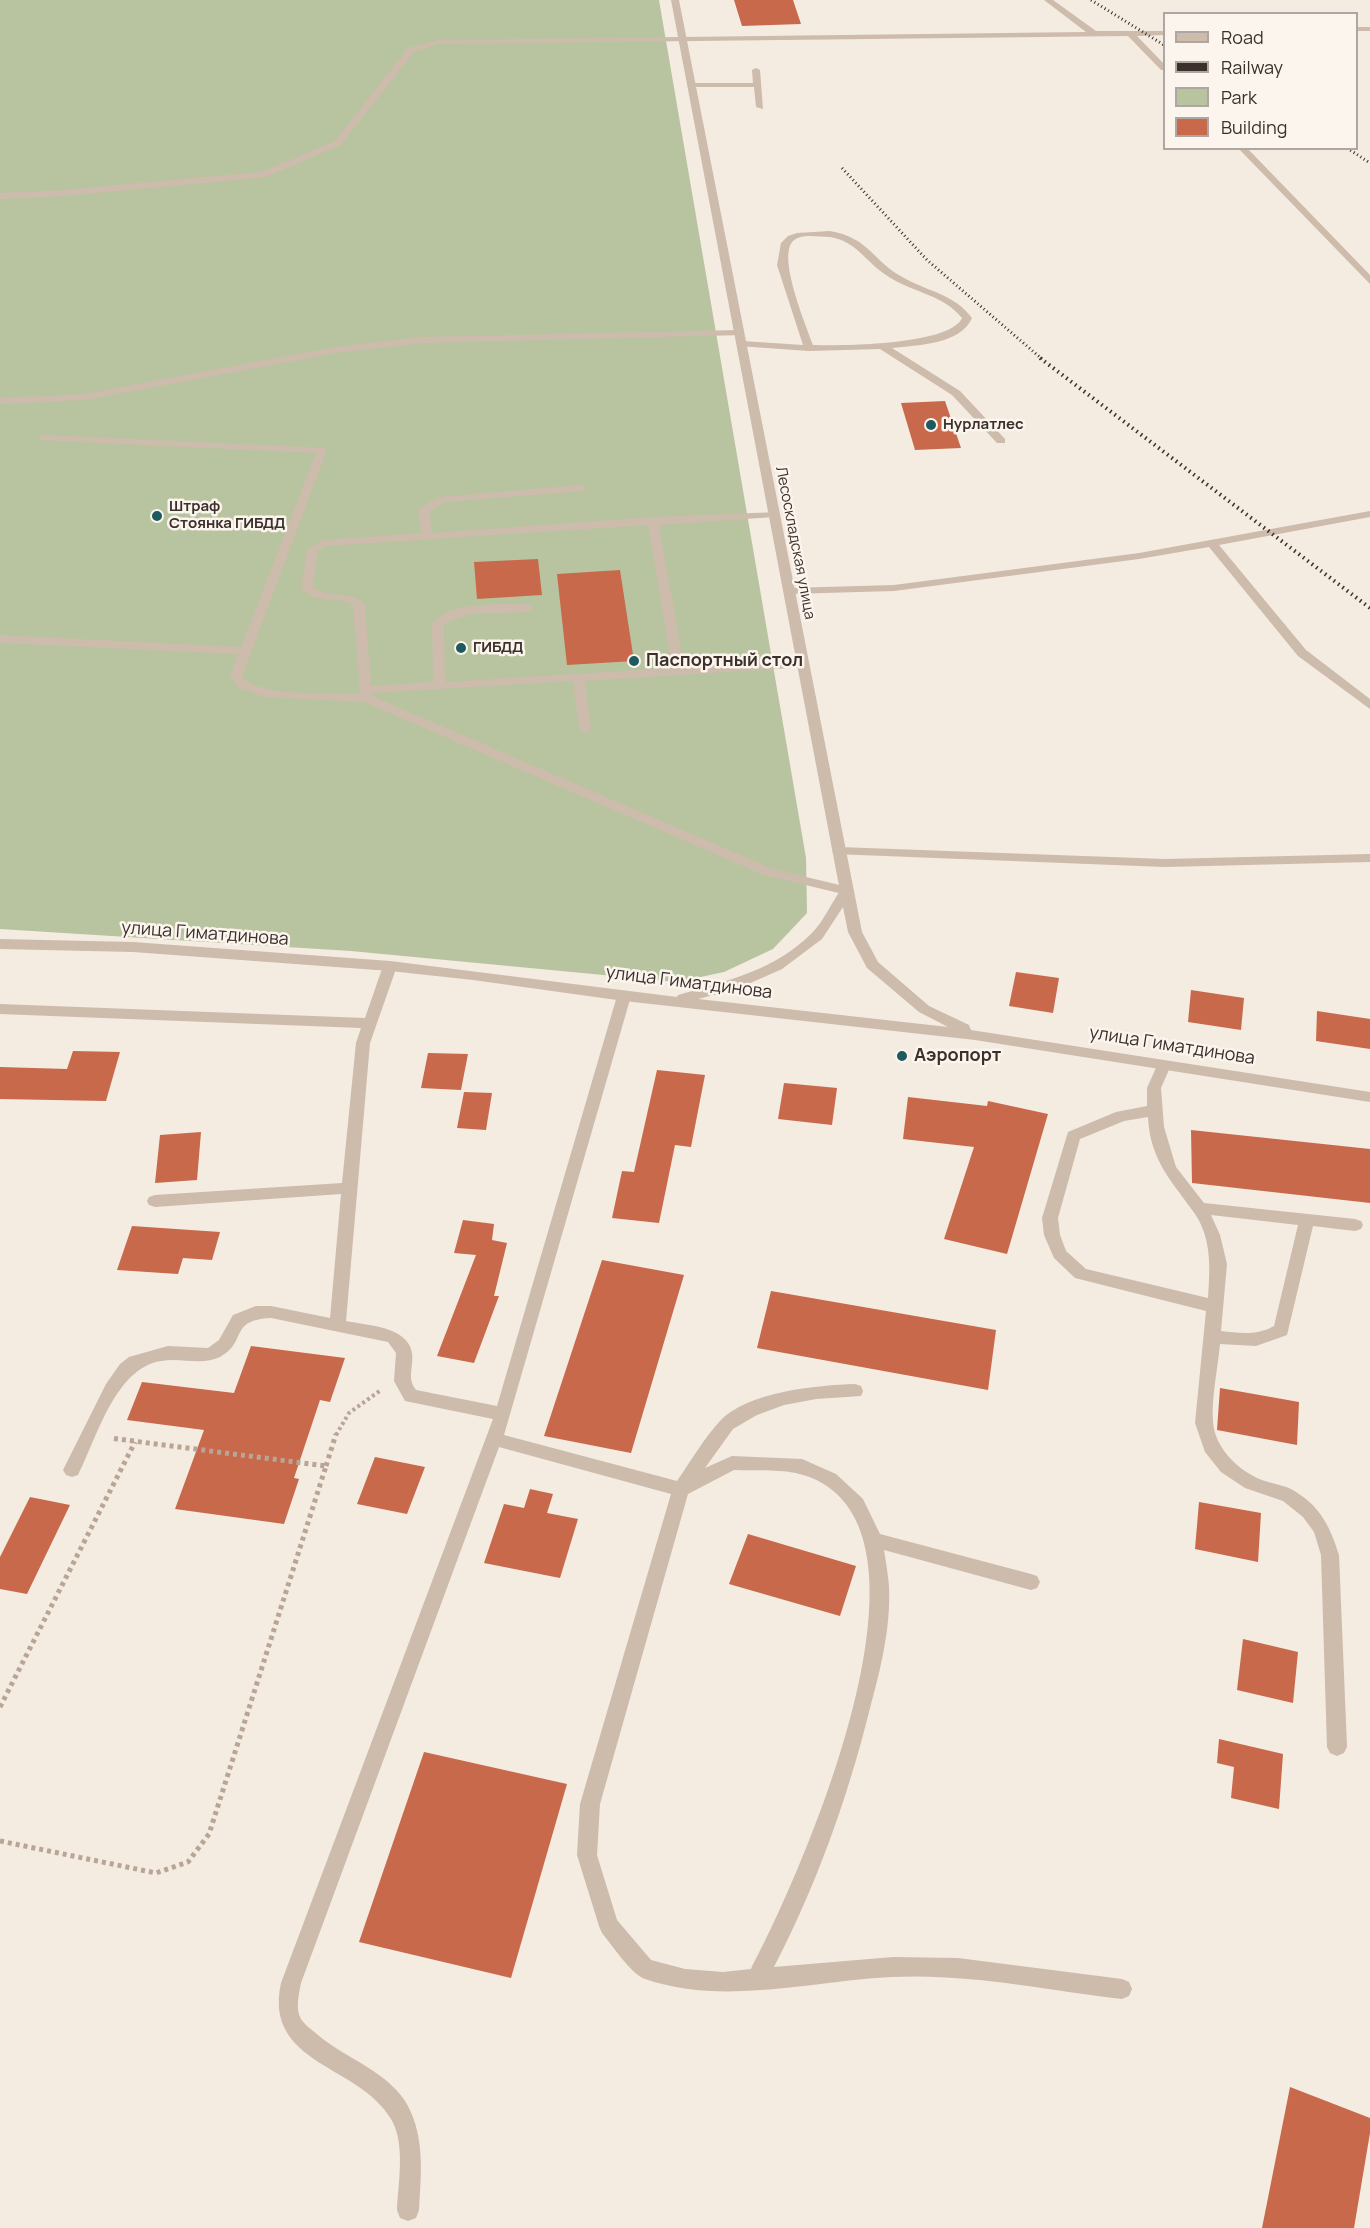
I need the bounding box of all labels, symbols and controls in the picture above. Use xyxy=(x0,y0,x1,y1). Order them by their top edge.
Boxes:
legend xyxy=(1163,12,1358,150)
text: Road xyxy=(1221,25,1264,49)
text: Railway xyxy=(1221,55,1283,79)
text: Park xyxy=(1221,85,1257,109)
text: Building xyxy=(1221,115,1287,139)
place label: Нурлатлес xyxy=(943,416,1024,434)
marker: Нурлатлес xyxy=(924,418,938,432)
street label: Лесоскладская улица xyxy=(771,465,819,621)
place label: Штраф Стоянка ГИБДД xyxy=(169,498,285,533)
marker: Штраф Стоянка ГИБДД xyxy=(150,509,164,523)
place label: ГИБДД xyxy=(473,639,523,657)
marker: ГИБДД xyxy=(454,641,468,655)
place label: Паспортный стол xyxy=(646,650,803,672)
marker: Паспортный стол xyxy=(627,654,641,668)
street label: улица Гиматдинова xyxy=(121,917,289,951)
street label: улица Гиматдинова xyxy=(605,962,773,1004)
street label: улица Гиматдинова xyxy=(1088,1022,1256,1070)
place label: Аэропорт xyxy=(914,1045,1001,1067)
marker: Аэропорт xyxy=(895,1049,909,1063)

